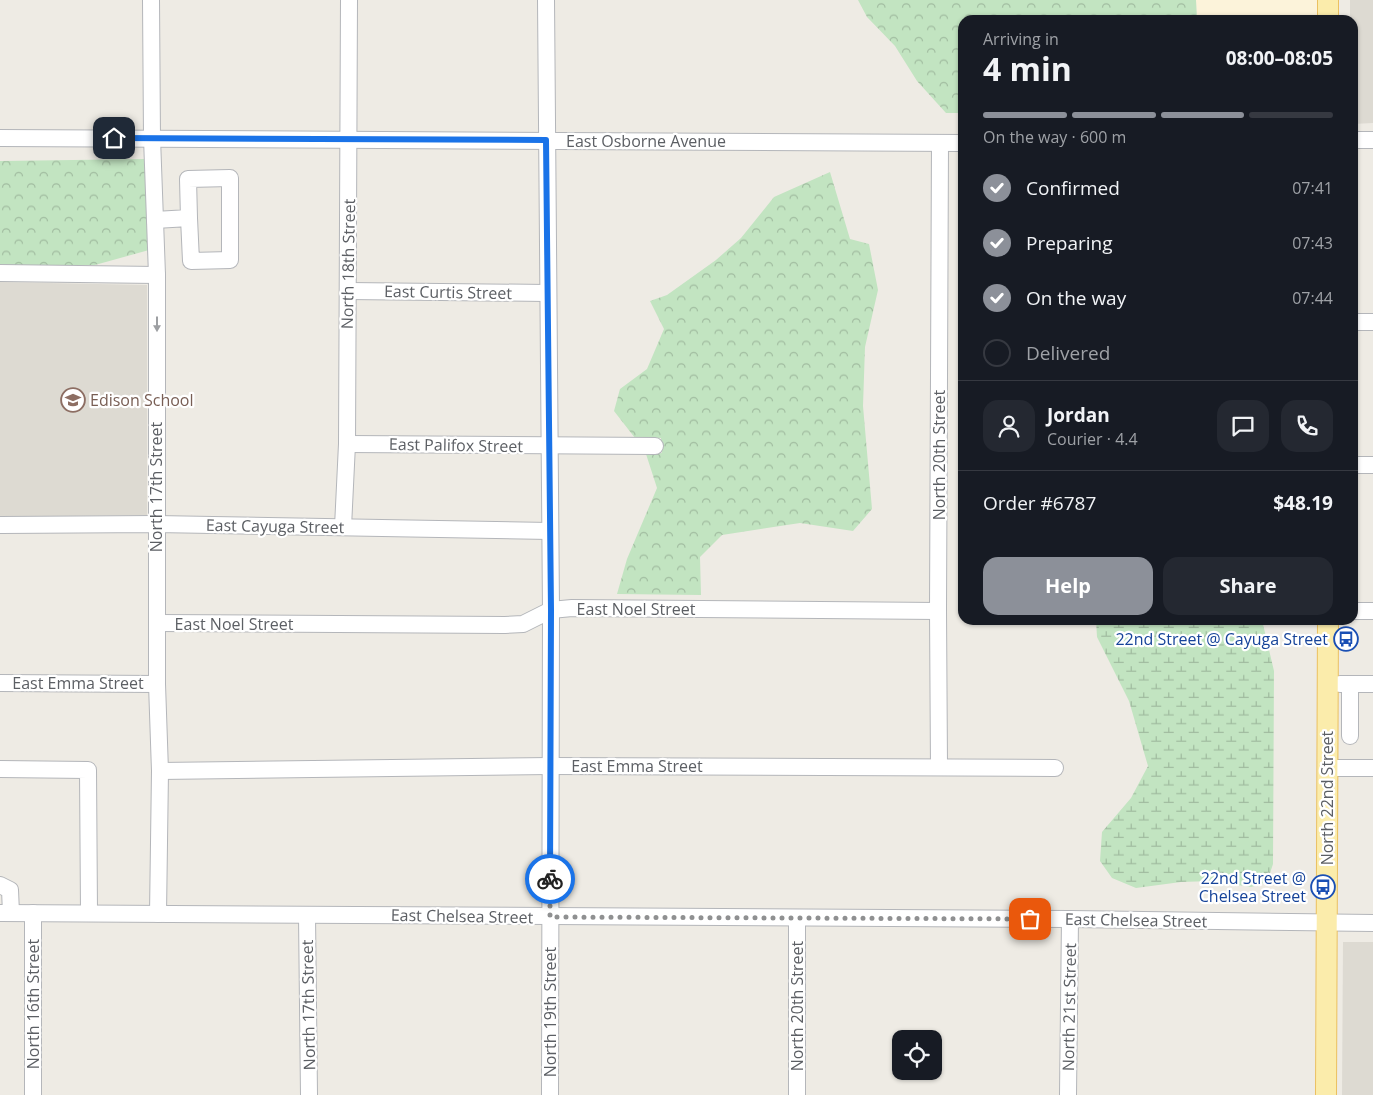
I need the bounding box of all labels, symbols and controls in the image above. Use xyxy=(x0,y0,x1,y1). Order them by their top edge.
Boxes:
text: Arriving in xyxy=(983,28,1059,50)
text: 08:00–08:05 xyxy=(1226,45,1333,71)
text: 4 min xyxy=(983,47,1072,90)
pin xyxy=(93,117,135,159)
icon: home xyxy=(100,124,128,152)
text: On the way · 600 m xyxy=(983,126,1126,148)
street label: East Osborne Avenue xyxy=(566,130,726,152)
icon: check xyxy=(983,174,1011,202)
text: Confirmed xyxy=(1026,175,1120,201)
text: 07:41 xyxy=(1292,177,1333,199)
street label: North 18th Street xyxy=(336,198,360,329)
icon: check xyxy=(983,229,1011,257)
text: Preparing xyxy=(1026,230,1113,256)
text: 07:43 xyxy=(1292,232,1333,254)
street label: East Curtis Street xyxy=(384,280,512,304)
icon: check xyxy=(983,284,1011,312)
text: On the way xyxy=(1026,285,1126,311)
text: 07:44 xyxy=(1292,287,1333,309)
one-way arrow xyxy=(152,316,160,332)
text: Delivered xyxy=(1026,340,1110,366)
school or university icon: Edison School xyxy=(60,387,86,413)
place label: Edison School xyxy=(90,389,193,411)
street label: North 20th Street xyxy=(928,389,950,520)
button: person xyxy=(983,400,1035,452)
button: chat xyxy=(1217,400,1269,452)
button: phone xyxy=(1281,400,1333,452)
text: Jordan xyxy=(1047,402,1110,428)
street label: North 17th Street xyxy=(145,421,167,552)
text: Courier · 4.4 xyxy=(1047,428,1138,450)
street label: East Palifox Street xyxy=(389,433,524,457)
text: Order #6787 xyxy=(983,490,1096,516)
text: $48.19 xyxy=(1273,490,1333,516)
street label: East Cayuga Street xyxy=(206,514,345,538)
button: Help xyxy=(983,557,1153,615)
button: Share xyxy=(1163,557,1333,615)
street label: East Noel Street xyxy=(577,598,696,620)
street label: East Noel Street xyxy=(175,613,294,635)
bus stop icon: 22nd Street @ Cayuga Street xyxy=(1333,626,1359,652)
place label: 22nd Street @ Cayuga Street xyxy=(1115,628,1328,650)
street label: East Emma Street xyxy=(12,672,144,694)
street label: North 22nd Street xyxy=(1316,730,1338,865)
street label: East Emma Street xyxy=(571,755,703,777)
courier xyxy=(525,854,575,904)
icon: bike xyxy=(536,865,564,893)
place label: 22nd Street @ Chelsea Street xyxy=(1199,867,1306,907)
bus stop icon: 22nd Street @ Chelsea Street xyxy=(1310,874,1336,900)
pin xyxy=(1009,898,1051,940)
street label: East Chelsea Street xyxy=(391,904,534,928)
icon: bag xyxy=(1016,905,1044,933)
street label: East Chelsea Street xyxy=(1065,908,1208,932)
street label: North 16th Street xyxy=(22,938,44,1069)
street label: North 17th Street xyxy=(296,939,320,1070)
street label: North 20th Street xyxy=(786,940,808,1071)
street label: North 21st Street xyxy=(1057,942,1081,1071)
street label: North 19th Street xyxy=(539,946,561,1077)
map controls xyxy=(892,1030,942,1080)
button: locate xyxy=(892,1030,942,1080)

